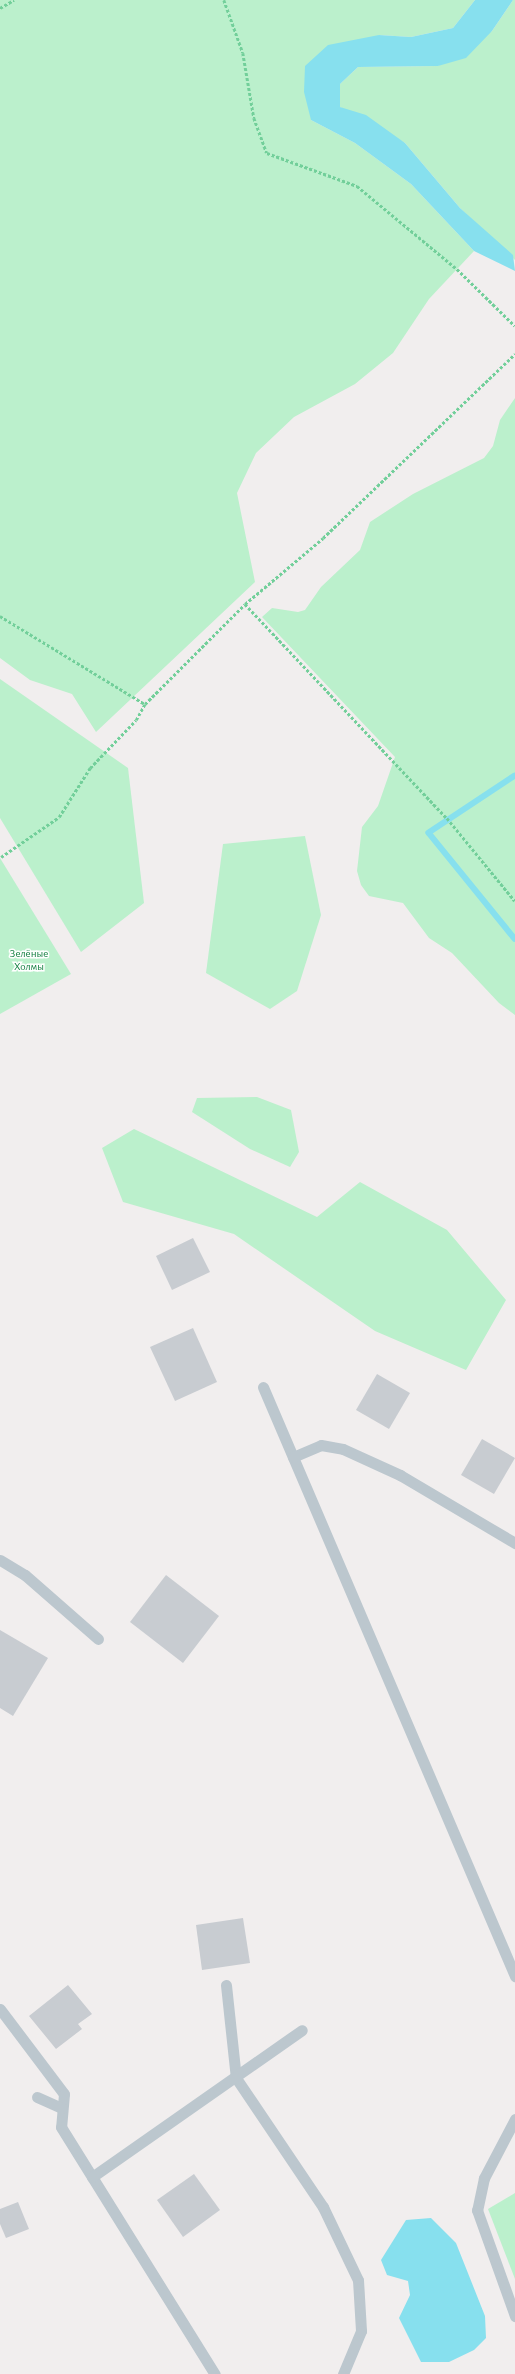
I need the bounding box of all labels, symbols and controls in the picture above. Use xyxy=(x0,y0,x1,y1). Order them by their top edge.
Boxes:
park label: Зелёные Холмы xyxy=(10,948,48,974)

